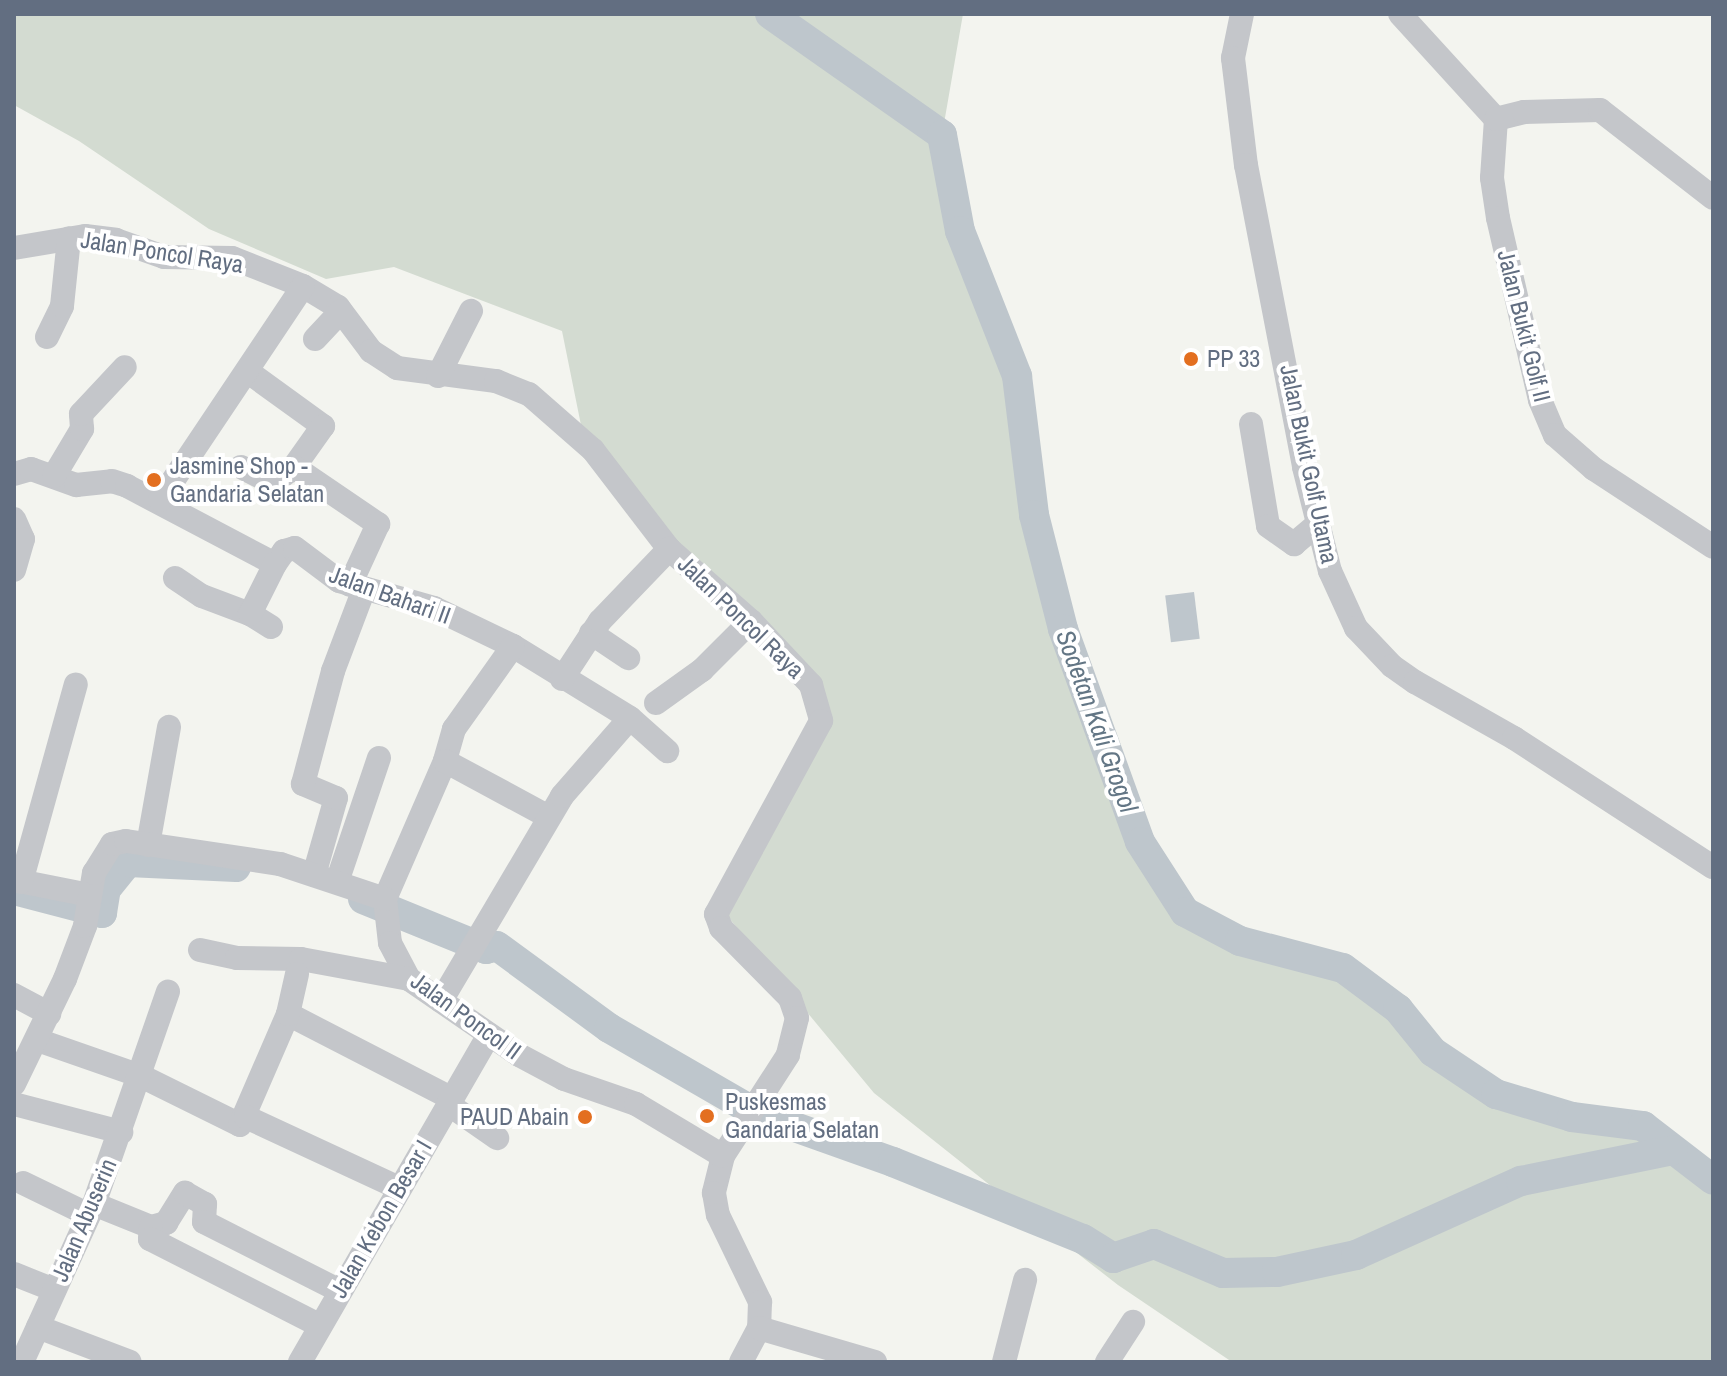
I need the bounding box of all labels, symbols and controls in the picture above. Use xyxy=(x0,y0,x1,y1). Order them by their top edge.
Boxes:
street label: Jalan Poncol Raya xyxy=(79,225,245,279)
street label: Jalan Bukit Golf II xyxy=(1491,247,1557,405)
place label: PP 33 xyxy=(1207,345,1261,373)
marker: PP 33 xyxy=(1182,350,1200,368)
street label: Jalan Bukit Golf Utama xyxy=(1274,362,1344,566)
place label: Jasmine Shop - Gandaria Selatan xyxy=(170,452,324,508)
marker: Jasmine Shop - Gandaria Selatan xyxy=(145,471,163,489)
street label: Jalan Poncol Raya xyxy=(672,550,810,684)
street label: Jalan Bahari II xyxy=(325,560,455,630)
water label: Sodetan Kali Grogol xyxy=(1050,625,1144,817)
street label: Jalan Poncol II xyxy=(405,966,527,1066)
place label: Puskesmas Gandaria Selatan xyxy=(725,1088,879,1144)
place label: PAUD Abain xyxy=(459,1103,569,1131)
marker: Puskesmas Gandaria Selatan xyxy=(696,1105,718,1127)
marker: PAUD Abain xyxy=(576,1108,594,1126)
street label: Jalan Kebon Besar I xyxy=(324,1135,438,1303)
street label: Jalan Abuserin xyxy=(45,1154,123,1286)

